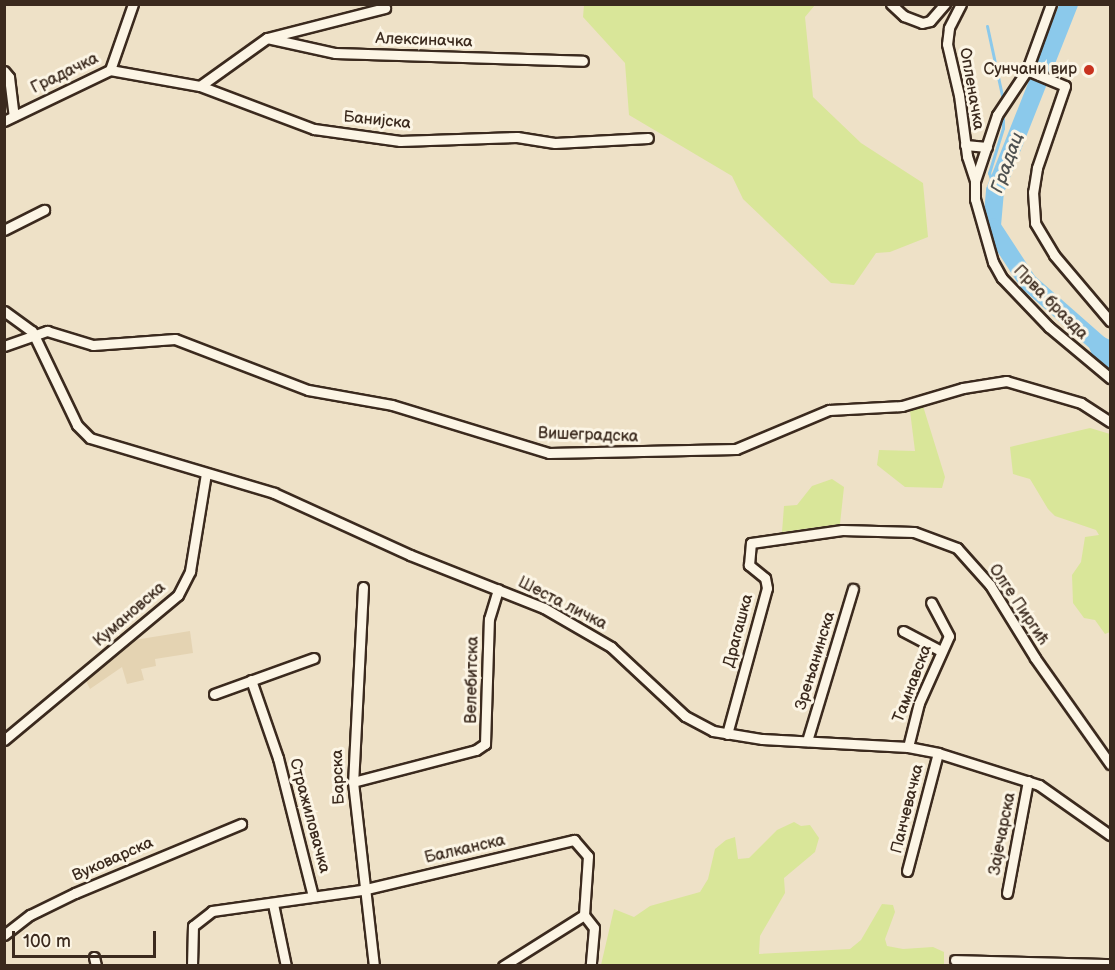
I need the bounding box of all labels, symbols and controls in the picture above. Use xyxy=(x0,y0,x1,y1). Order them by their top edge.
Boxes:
street label: Алексиначка xyxy=(375,30,473,52)
street label: Опленачка xyxy=(954,46,988,132)
street label: Градачка xyxy=(28,49,102,99)
place label: Сунчани вир xyxy=(983,60,1077,80)
marker: Сунчани вир xyxy=(1082,63,1096,77)
street label: Банијска xyxy=(342,108,412,134)
water label: Градац xyxy=(987,130,1029,196)
street label: Прва бразда xyxy=(1009,262,1091,344)
street label: Вишеградска xyxy=(538,425,638,447)
street label: Олге Пиргић xyxy=(984,561,1052,649)
street label: Шеста личка xyxy=(514,573,610,635)
street label: Кумановска xyxy=(90,579,170,651)
street label: Драгашка xyxy=(720,592,758,670)
street label: Зрењанинска xyxy=(792,609,840,713)
street label: Велебитска xyxy=(463,636,483,724)
street label: Тамнавска xyxy=(889,642,937,726)
street label: Барска xyxy=(328,749,350,805)
street label: Стражиловачка xyxy=(284,757,334,875)
street label: Панчевачка xyxy=(888,762,928,856)
street label: Зајечарска xyxy=(986,791,1020,877)
street label: Балканска xyxy=(423,831,507,869)
street label: Вуковарска xyxy=(70,834,156,886)
scale bar xyxy=(15,919,159,957)
text: 100 m xyxy=(23,931,71,952)

